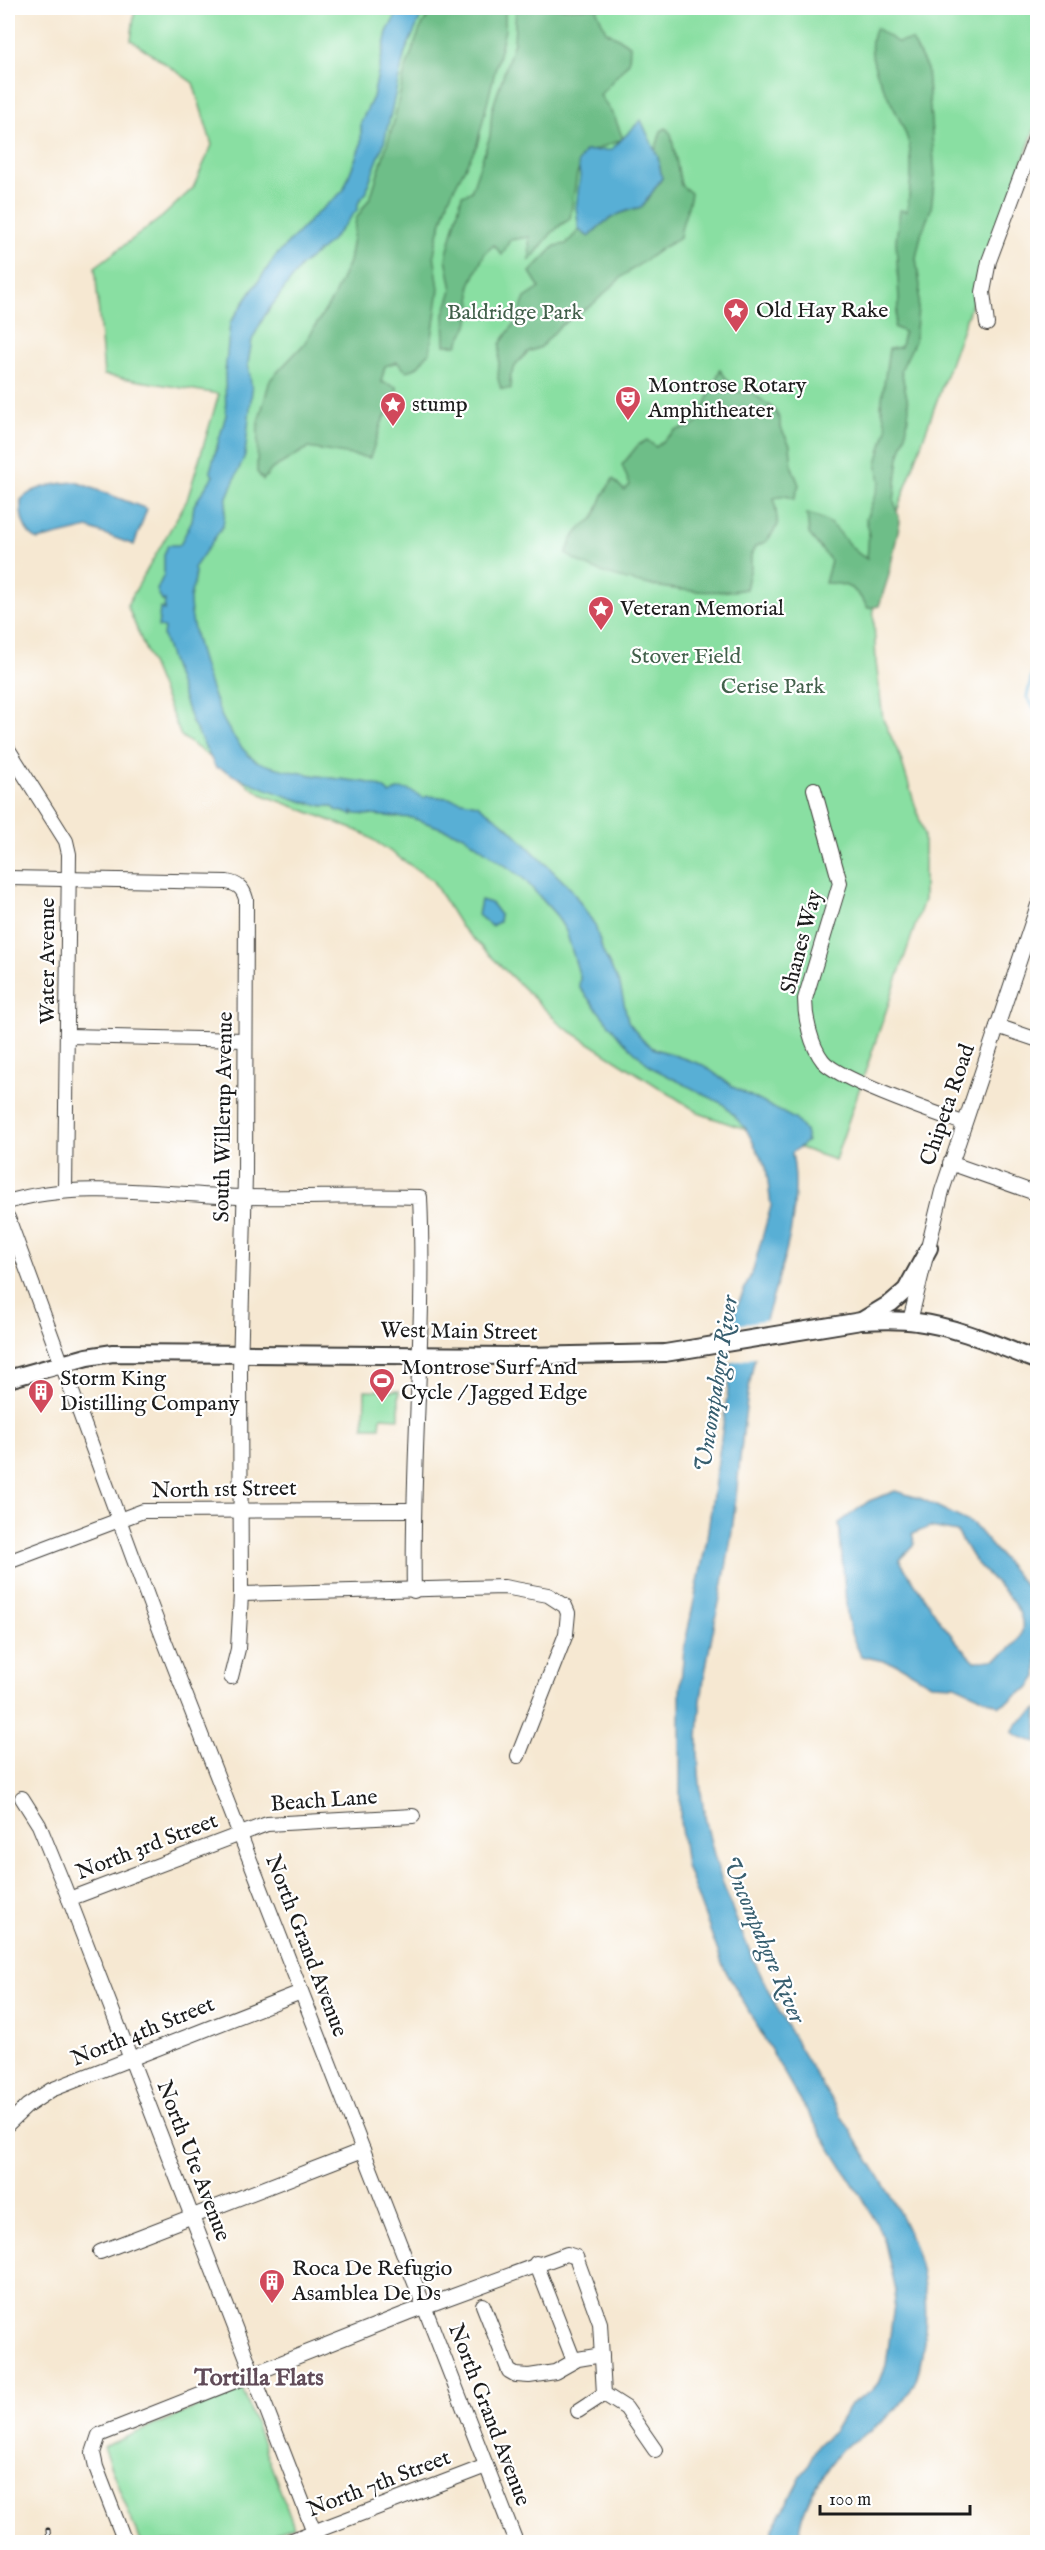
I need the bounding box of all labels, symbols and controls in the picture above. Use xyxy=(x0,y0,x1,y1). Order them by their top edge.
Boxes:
place icon: Old Hay Rake xyxy=(721,296,751,334)
place label: Old Hay Rake xyxy=(756,297,888,325)
park label: Baldridge Park xyxy=(447,299,583,327)
place label: Montrose Rotary Amphitheater xyxy=(647,372,807,425)
theatre icon: Montrose Rotary Amphitheater xyxy=(613,384,643,422)
place icon: stump xyxy=(378,390,408,428)
place label: stump xyxy=(412,391,468,419)
place icon: Veteran Memorial xyxy=(586,594,616,632)
place label: Veteran Memorial xyxy=(619,595,784,623)
park label: Stover Field xyxy=(631,643,742,671)
park label: Cerise Park xyxy=(721,673,825,701)
street label: Shanes Way xyxy=(775,887,829,997)
street label: Water Avenue xyxy=(34,898,62,1024)
street label: South Willerup Avenue xyxy=(208,1011,240,1223)
street label: Chipeta Road xyxy=(914,1040,982,1170)
water label: Uncompahgre River xyxy=(688,1292,747,1475)
street label: West Main Street xyxy=(380,1317,538,1347)
place label: Montrose Surf And Cycle / Jagged Edge xyxy=(401,1354,587,1407)
place label: Storm King Distilling Company xyxy=(60,1365,240,1418)
sports icon: Montrose Surf And Cycle / Jagged Edge xyxy=(367,1366,397,1404)
building icon: Storm King Distilling Company xyxy=(26,1377,56,1415)
street label: North 1st Street xyxy=(151,1475,297,1505)
street label: Beach Lane xyxy=(270,1783,378,1819)
street label: North 3rd Street xyxy=(72,1807,222,1887)
street label: North Grand Avenue xyxy=(258,1851,354,2041)
water label: Uncompahgre River xyxy=(714,1852,813,2030)
street label: North 4th Street xyxy=(67,1990,219,2073)
street label: North Ute Avenue xyxy=(149,2077,237,2245)
place label: Roca De Refugio Asamblea De Ds xyxy=(291,2255,453,2308)
building icon: Roca De Refugio Asamblea De Ds xyxy=(257,2267,287,2305)
street label: North Grand Avenue xyxy=(441,2320,537,2510)
district label: Tortilla Flats xyxy=(193,2363,324,2394)
street label: North 7th Street xyxy=(303,2444,455,2524)
scale bar xyxy=(820,2478,970,2516)
text: 100 m xyxy=(829,2489,871,2512)

